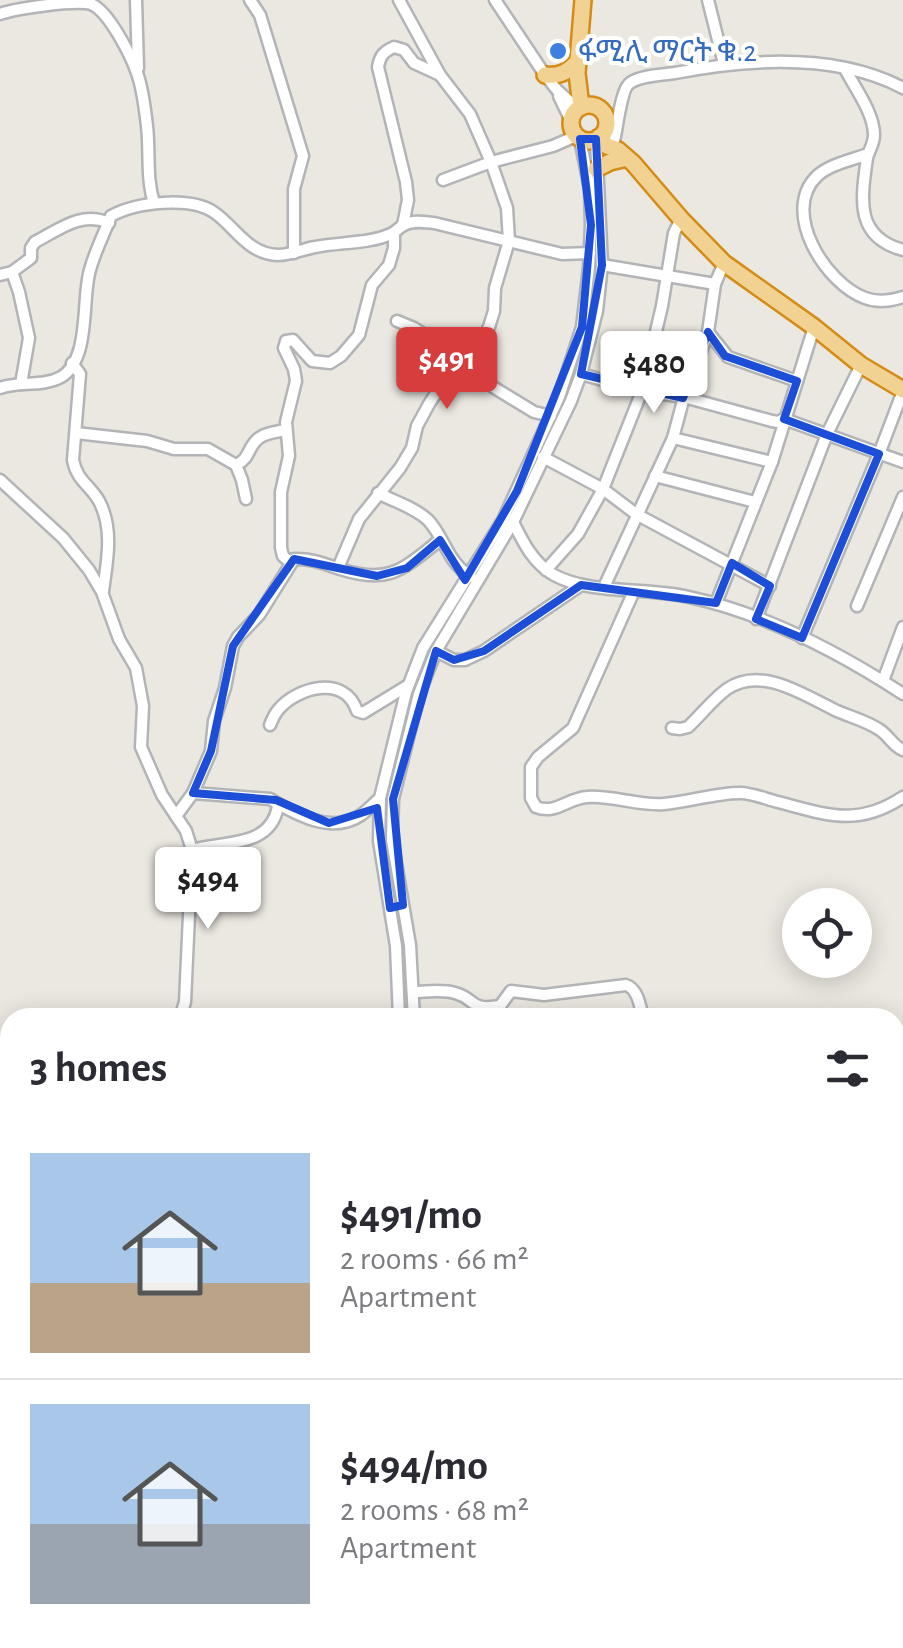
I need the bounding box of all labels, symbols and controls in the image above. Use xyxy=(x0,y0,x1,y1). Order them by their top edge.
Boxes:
place label: ፋሚሊ ማርት ቁ.2 xyxy=(578,37,757,67)
marker: ፋሚሊ ማርት ቁ.2 xyxy=(547,40,569,62)
pin: $491 xyxy=(388,327,506,412)
pin: $480 xyxy=(595,331,713,416)
text: $491 xyxy=(418,343,476,375)
text: $480 xyxy=(623,347,685,379)
pin: $494 xyxy=(149,847,267,932)
text: $494 xyxy=(177,863,239,895)
map controls xyxy=(782,888,872,978)
button: locate xyxy=(782,888,872,978)
icon: filters xyxy=(820,1041,875,1096)
text: 3 homes xyxy=(30,1047,167,1089)
icon: home xyxy=(110,1193,230,1313)
text: $491/mo xyxy=(340,1194,482,1236)
text: 2 rooms · 66 m² xyxy=(340,1243,529,1275)
text: Apartment xyxy=(340,1281,476,1313)
icon: home xyxy=(110,1444,230,1564)
text: $494/mo xyxy=(340,1445,488,1487)
text: 2 rooms · 68 m² xyxy=(340,1494,529,1526)
text: Apartment xyxy=(340,1532,476,1564)

